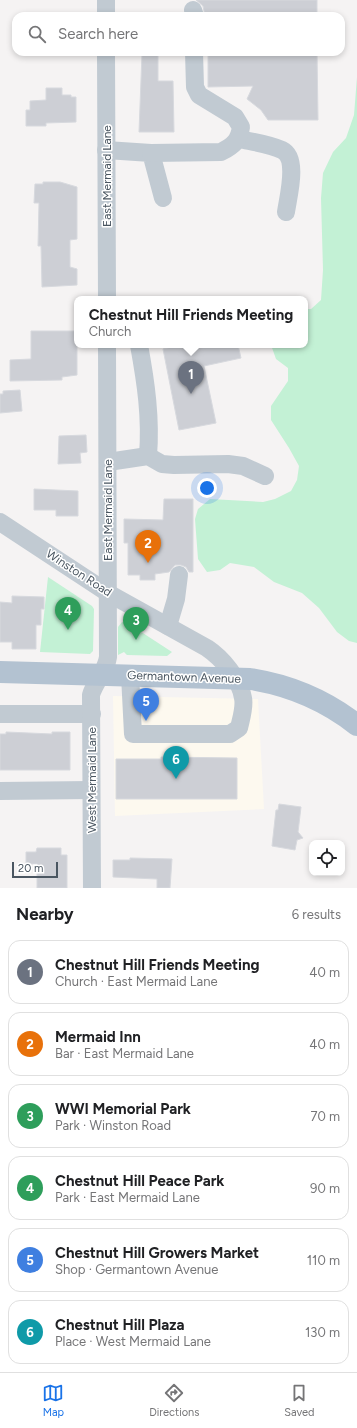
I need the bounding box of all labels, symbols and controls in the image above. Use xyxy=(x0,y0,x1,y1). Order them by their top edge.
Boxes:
search box xyxy=(12,12,345,56)
icon: search xyxy=(26,23,48,45)
text: Search here xyxy=(58,25,138,43)
street label: East Mermaid Lane xyxy=(100,125,114,227)
popup xyxy=(74,296,308,348)
text: Chestnut Hill Friends Meeting xyxy=(89,306,293,324)
text: Church xyxy=(89,324,131,339)
pin: 1 xyxy=(178,361,204,394)
street label: East Mermaid Lane xyxy=(101,459,115,561)
your location xyxy=(197,478,217,498)
pin: 2 xyxy=(135,530,161,563)
street label: Winston Road xyxy=(44,547,114,599)
pin: 4 xyxy=(55,597,81,630)
pin: 3 xyxy=(123,607,149,640)
street label: Germantown Avenue xyxy=(127,668,242,686)
pin: 5 xyxy=(133,688,159,721)
street label: West Mermaid Lane xyxy=(85,726,99,833)
pin: 6 xyxy=(163,746,189,779)
map controls xyxy=(309,840,345,876)
button: locate xyxy=(309,840,345,876)
scale bar xyxy=(12,860,58,879)
text: 20 m xyxy=(18,862,43,875)
text: Nearby xyxy=(16,904,74,924)
text: 6 results xyxy=(292,907,341,922)
text: Chestnut Hill Friends Meeting xyxy=(55,956,260,974)
text: 1 xyxy=(27,965,33,980)
text: 40 m xyxy=(309,965,340,980)
text: Church · East Mermaid Lane xyxy=(55,974,218,989)
text: Mermaid Inn xyxy=(55,1028,141,1046)
text: 2 xyxy=(26,1037,34,1052)
text: 40 m xyxy=(309,1037,340,1052)
text: Bar · East Mermaid Lane xyxy=(55,1046,194,1061)
text: WWI Memorial Park xyxy=(55,1100,191,1118)
text: 3 xyxy=(26,1109,34,1124)
text: 70 m xyxy=(310,1109,340,1124)
text: Park · Winston Road xyxy=(55,1118,171,1133)
text: Chestnut Hill Peace Park xyxy=(55,1172,224,1190)
text: 4 xyxy=(26,1181,34,1196)
text: 90 m xyxy=(310,1181,340,1196)
text: Park · East Mermaid Lane xyxy=(55,1190,200,1205)
text: Chestnut Hill Growers Market xyxy=(55,1244,259,1262)
text: 5 xyxy=(26,1253,34,1268)
text: 110 m xyxy=(307,1253,340,1268)
text: Shop · Germantown Avenue xyxy=(55,1262,218,1277)
text: Chestnut Hill Plaza xyxy=(55,1316,184,1334)
text: 6 xyxy=(26,1325,34,1340)
text: 130 m xyxy=(305,1325,340,1340)
text: Place · West Mermaid Lane xyxy=(55,1334,211,1349)
tab: Map xyxy=(42,1382,64,1419)
tab: Directions xyxy=(149,1382,199,1419)
tab: Saved xyxy=(284,1382,315,1419)

